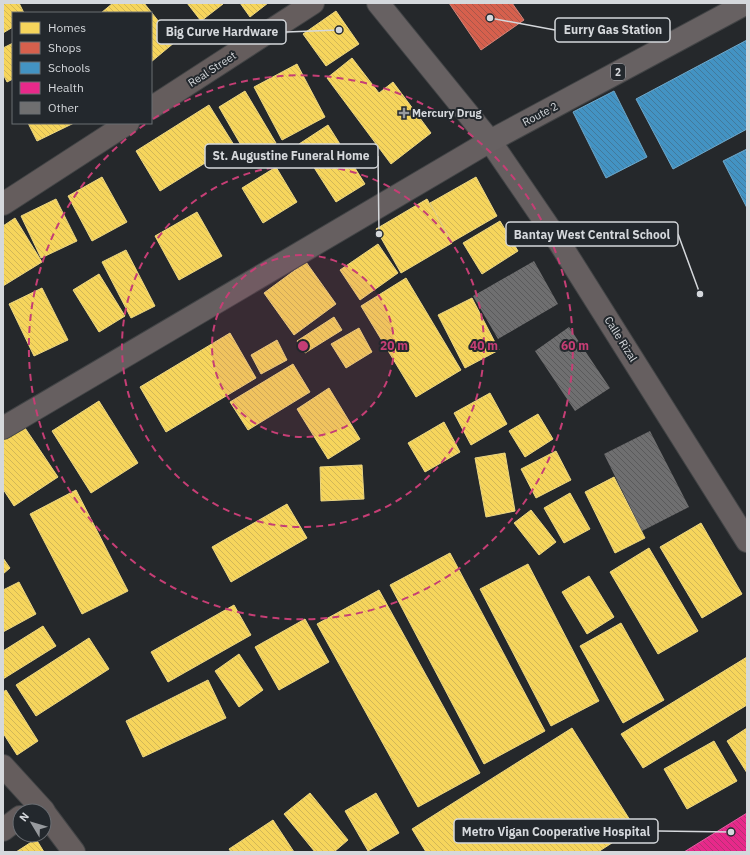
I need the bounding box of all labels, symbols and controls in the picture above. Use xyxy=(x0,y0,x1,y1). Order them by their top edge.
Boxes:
legend xyxy=(12,12,152,124)
callout: Eurry Gas Station xyxy=(555,18,670,42)
text: Homes xyxy=(48,20,86,35)
callout: Big Curve Hardware xyxy=(157,20,286,44)
text: Eurry Gas Station xyxy=(564,22,662,37)
text: Big Curve Hardware xyxy=(166,24,279,39)
text: Shops xyxy=(48,40,81,55)
street label: Real Street xyxy=(185,48,239,90)
text: Schools xyxy=(48,60,91,75)
road number: 2 xyxy=(611,64,625,80)
text: Health xyxy=(48,80,84,95)
street label: Route 2 xyxy=(520,99,560,129)
text: Other xyxy=(48,100,79,115)
place label: Mercury Drug xyxy=(412,106,482,120)
marker: Mercury Drug xyxy=(399,108,409,118)
callout: St. Augustine Funeral Home xyxy=(205,144,378,168)
text: St. Augustine Funeral Home xyxy=(212,148,370,163)
callout: Bantay West Central School xyxy=(506,222,678,246)
text: Bantay West Central School xyxy=(514,227,671,242)
street label: Calle Rizal xyxy=(602,314,640,364)
text: 20 m xyxy=(380,338,408,353)
text: 40 m xyxy=(470,338,498,353)
text: 60 m xyxy=(561,338,589,353)
centre of rings xyxy=(296,339,310,353)
north arrow xyxy=(12,803,52,843)
text: N xyxy=(16,809,32,824)
callout: Metro Vigan Cooperative Hospital xyxy=(454,819,658,843)
text: Metro Vigan Cooperative Hospital xyxy=(462,824,650,839)

